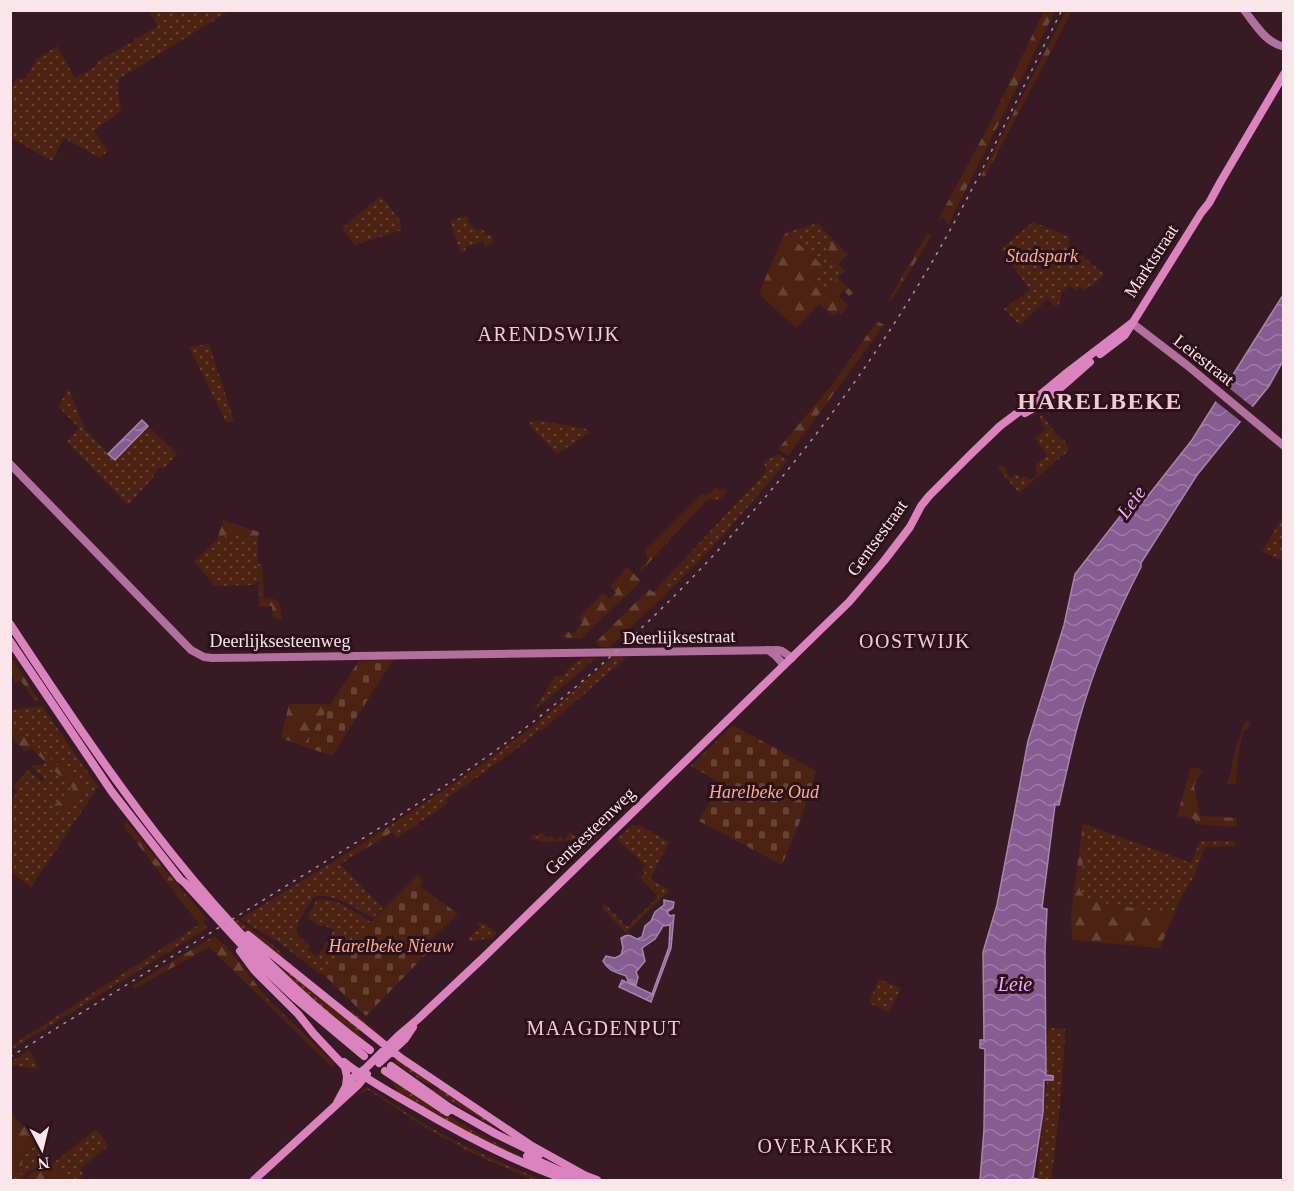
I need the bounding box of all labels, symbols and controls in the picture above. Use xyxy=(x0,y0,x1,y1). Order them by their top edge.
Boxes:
street label: Marktstraat xyxy=(1120,221,1182,301)
park label: Stadspark xyxy=(1006,246,1079,266)
district label: ARENDSWIJK xyxy=(478,323,620,345)
street label: Leiestraat xyxy=(1170,330,1238,390)
district label: HARELBEKE xyxy=(1017,388,1183,414)
water label: Leie xyxy=(1111,482,1150,523)
street label: Gentsestraat xyxy=(843,496,911,580)
street label: Deerlijksestraat xyxy=(622,626,736,648)
district label: OOSTWIJK xyxy=(859,630,971,652)
street label: Deerlijksesteenweg xyxy=(210,631,350,651)
park label: Harelbeke Oud xyxy=(708,782,820,802)
street label: Gentsesteenweg xyxy=(541,783,639,879)
park label: Harelbeke Nieuw xyxy=(328,936,453,956)
water label: Leie xyxy=(997,973,1032,995)
district label: MAAGDENPUT xyxy=(527,1017,682,1039)
north arrow xyxy=(12,1119,72,1179)
district label: OVERAKKER xyxy=(758,1135,894,1157)
text: N xyxy=(37,1154,51,1173)

